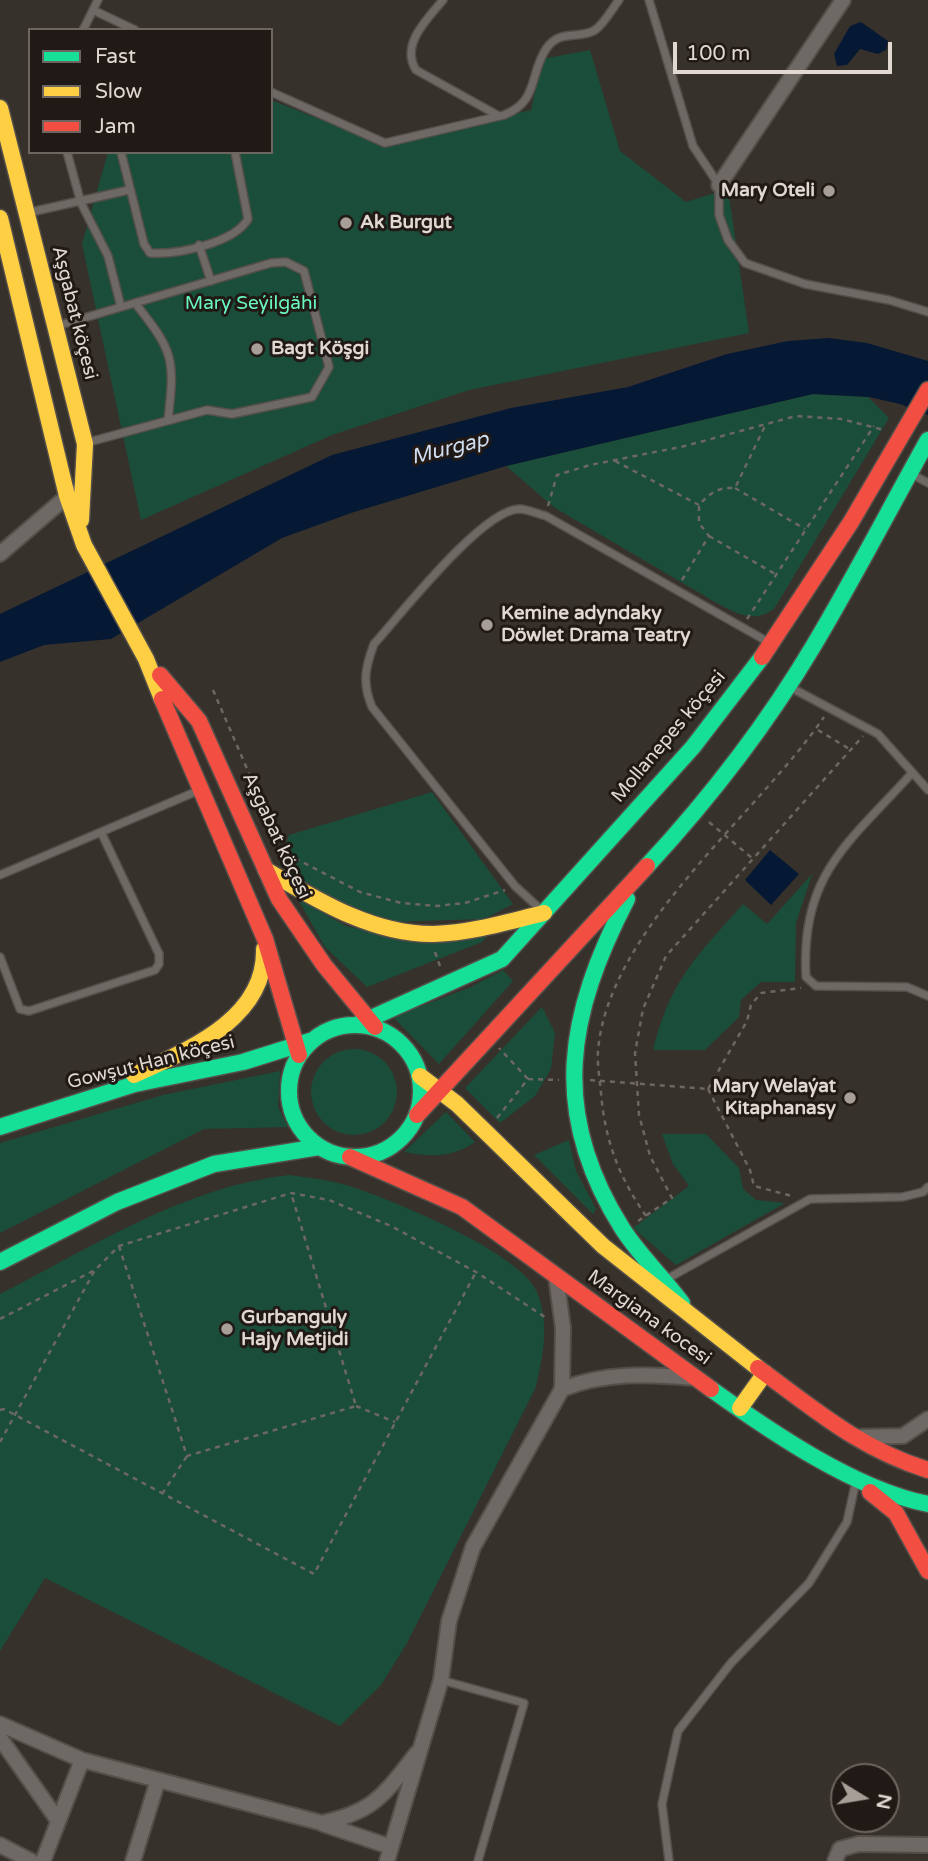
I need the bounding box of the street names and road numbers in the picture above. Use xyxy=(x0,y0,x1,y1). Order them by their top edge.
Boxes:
street label: Aşgabat köçesi xyxy=(46,244,102,382)
street label: Mollanepes köçesi xyxy=(607,666,731,808)
street label: Aşgabat köçesi xyxy=(237,769,315,903)
street label: Gowşut Han köçesi xyxy=(65,1031,237,1095)
street label: Margiana kocesi xyxy=(583,1266,715,1370)

